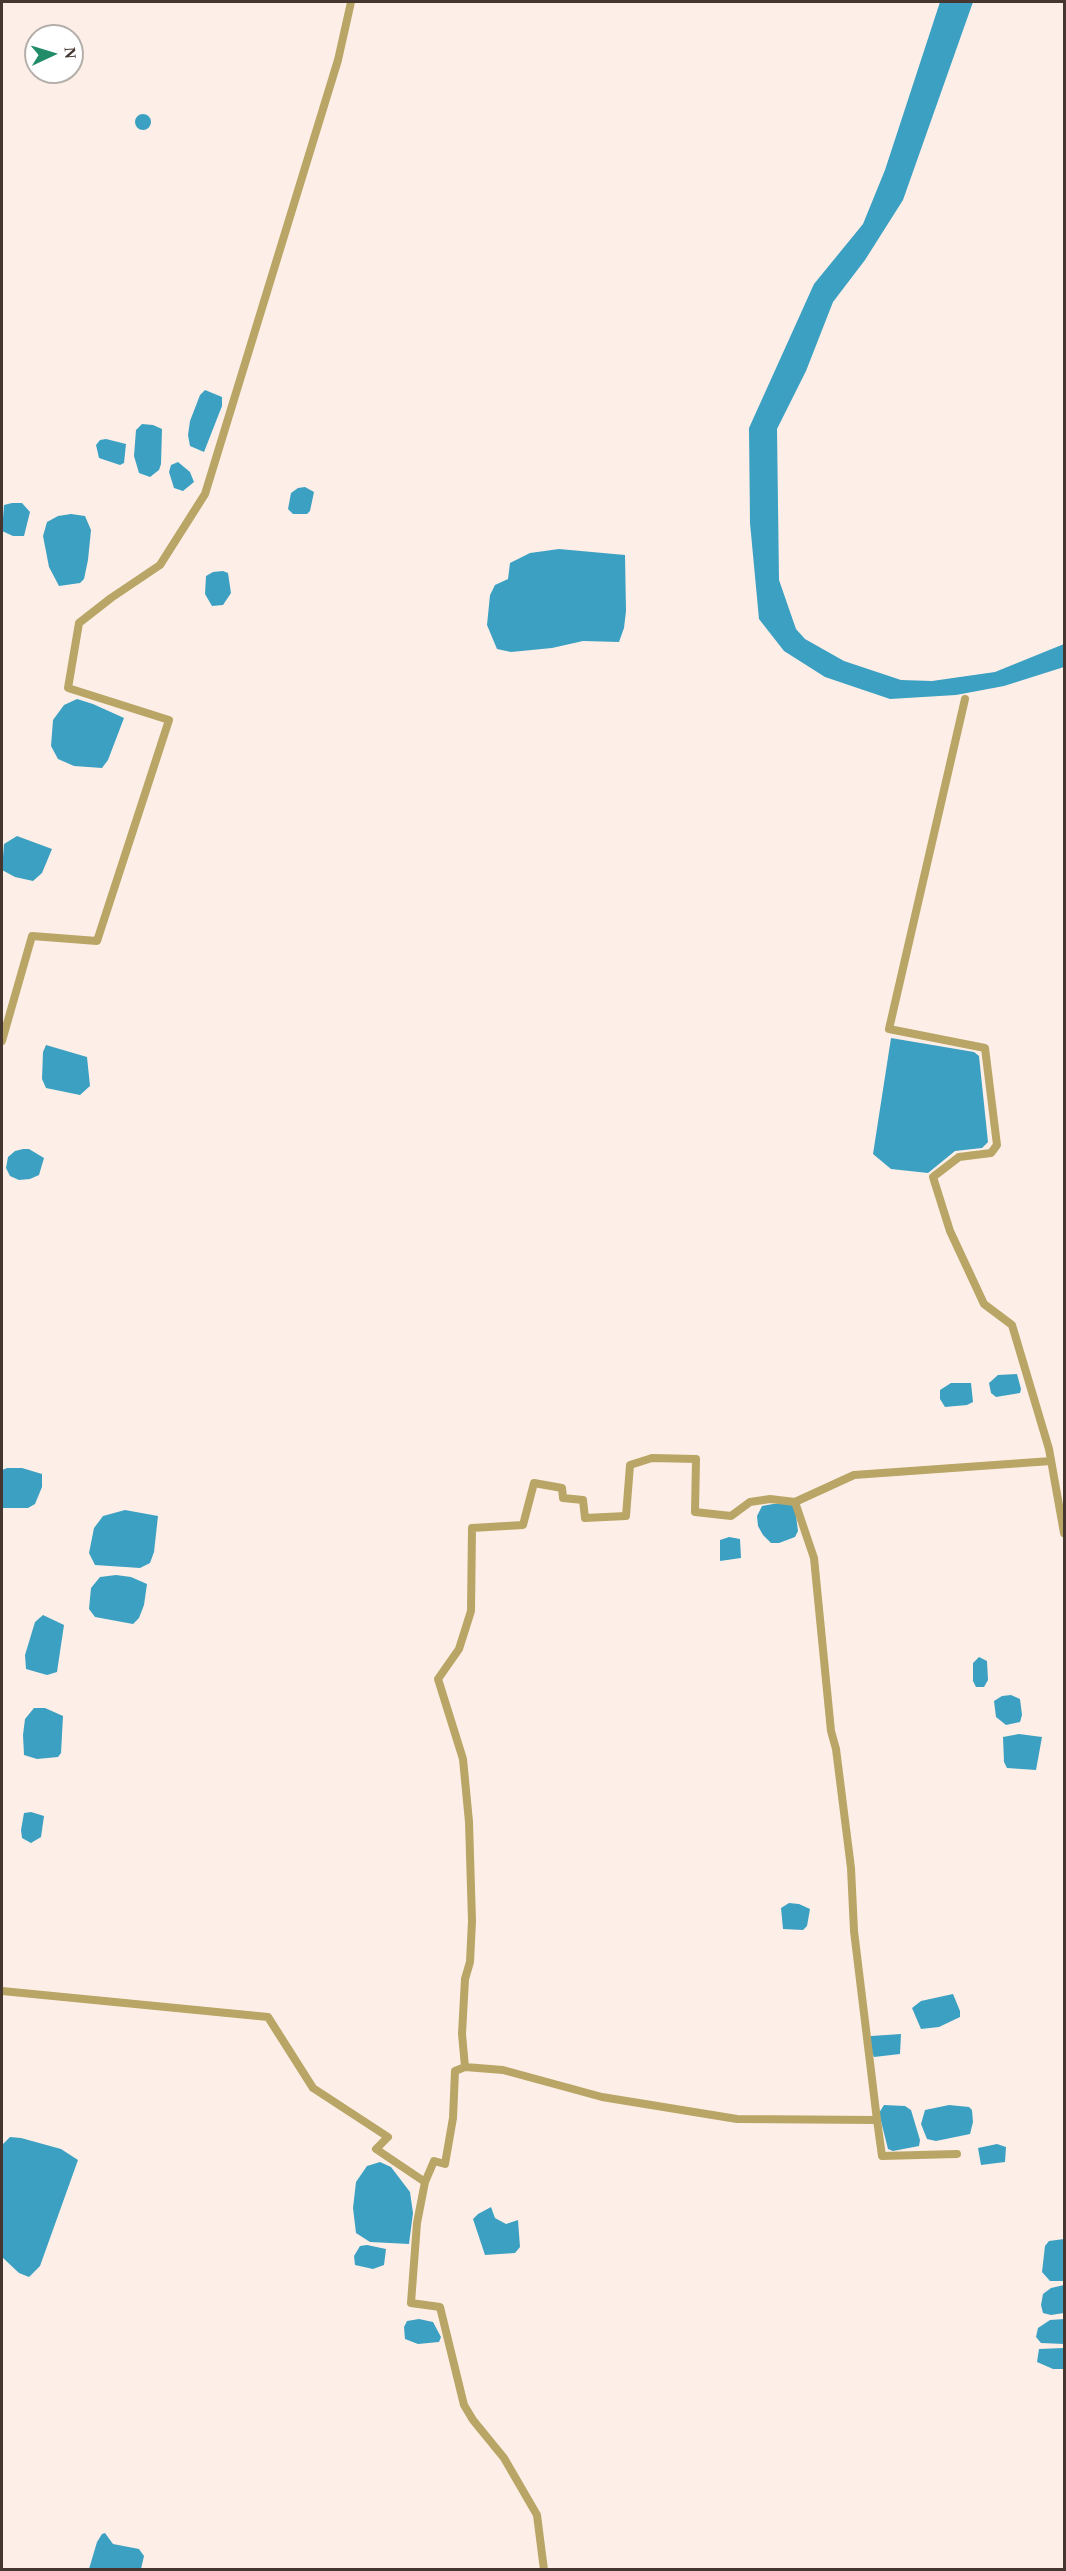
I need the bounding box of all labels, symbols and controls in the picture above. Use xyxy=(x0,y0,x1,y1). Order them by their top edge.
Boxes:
north arrow xyxy=(24,24,84,84)
text: N xyxy=(62,46,79,59)

